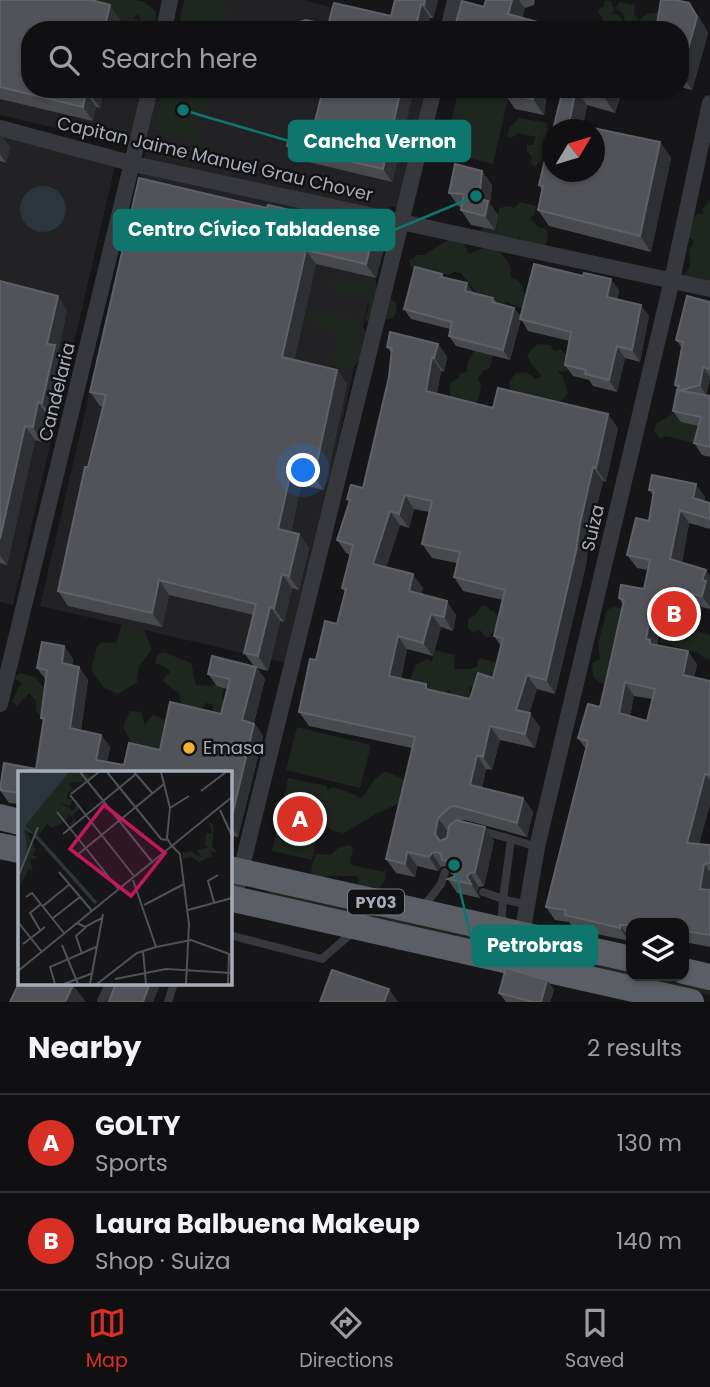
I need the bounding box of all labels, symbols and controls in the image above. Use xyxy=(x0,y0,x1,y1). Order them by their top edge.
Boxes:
search box xyxy=(21,21,689,98)
icon: search xyxy=(45,41,83,79)
text: Search here xyxy=(101,41,258,77)
street label: Capitan Jaime Manuel Grau Chover xyxy=(55,110,376,207)
north arrow xyxy=(542,119,605,182)
callout: Cancha Vernon xyxy=(289,121,470,161)
text: Cancha Vernon xyxy=(304,128,456,155)
callout: Centro Cívico Tabladense xyxy=(114,210,394,250)
text: Centro Cívico Tabladense xyxy=(128,216,380,243)
street label: Candelaria xyxy=(32,340,81,444)
your location xyxy=(286,453,320,487)
street label: Suiza xyxy=(575,502,610,554)
pin: B xyxy=(651,588,697,640)
place label: Emasa xyxy=(203,735,265,760)
marker: Emasa xyxy=(181,740,197,756)
inset map xyxy=(18,771,231,984)
pin: A xyxy=(277,793,323,845)
road number: PY03 xyxy=(348,890,404,914)
map controls xyxy=(626,918,689,981)
button: layers xyxy=(626,918,689,981)
callout: Petrobras xyxy=(473,926,597,966)
text: Petrobras xyxy=(487,932,583,959)
text: Nearby xyxy=(28,1026,142,1069)
text: 2 results xyxy=(587,1032,682,1064)
text: GOLTY xyxy=(95,1108,180,1144)
text: A xyxy=(43,1127,59,1159)
text: 130 m xyxy=(617,1127,682,1159)
text: Sports xyxy=(95,1147,168,1179)
text: Laura Balbuena Makeup xyxy=(95,1206,420,1242)
text: B xyxy=(43,1225,59,1257)
text: 140 m xyxy=(616,1225,682,1257)
text: Shop · Suiza xyxy=(95,1245,231,1277)
tab: Map xyxy=(86,1304,128,1375)
tab: Directions xyxy=(299,1304,394,1375)
tab: Saved xyxy=(565,1304,624,1375)

